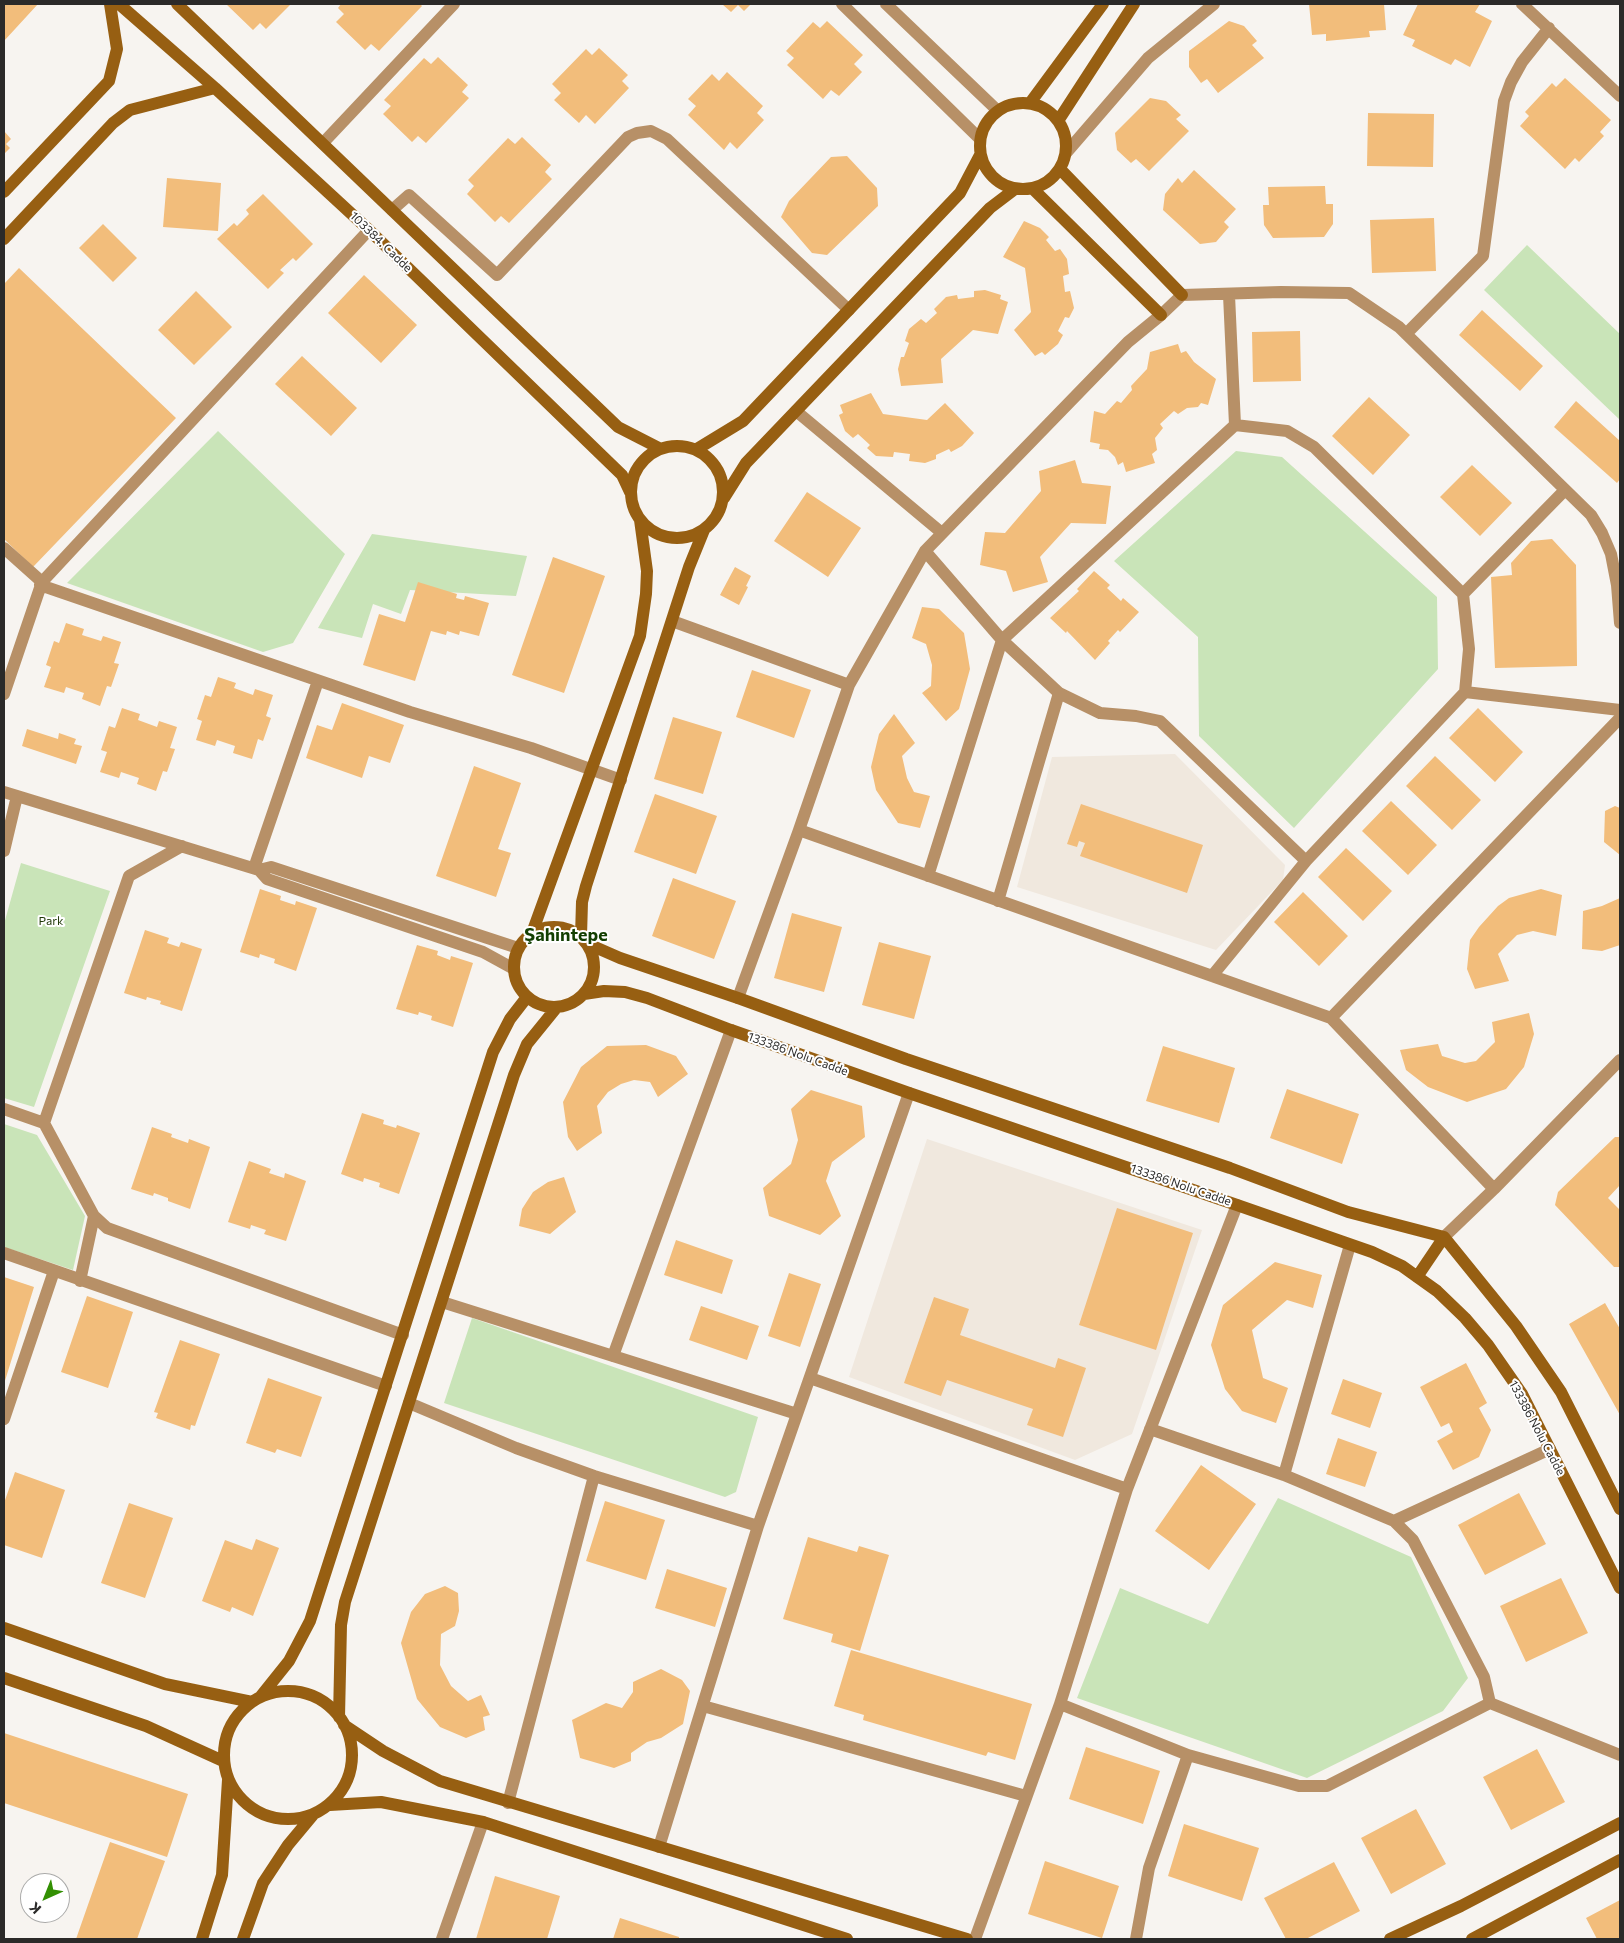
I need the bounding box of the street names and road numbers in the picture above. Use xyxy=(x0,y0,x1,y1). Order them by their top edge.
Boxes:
street label: 103384. Cadde xyxy=(347,209,415,275)
street label: 133386 Nolu Cadde xyxy=(746,1029,850,1079)
street label: 133386 Nolu Cadde xyxy=(1129,1161,1233,1209)
street label: 133386 Nolu Cadde xyxy=(1506,1378,1568,1478)

